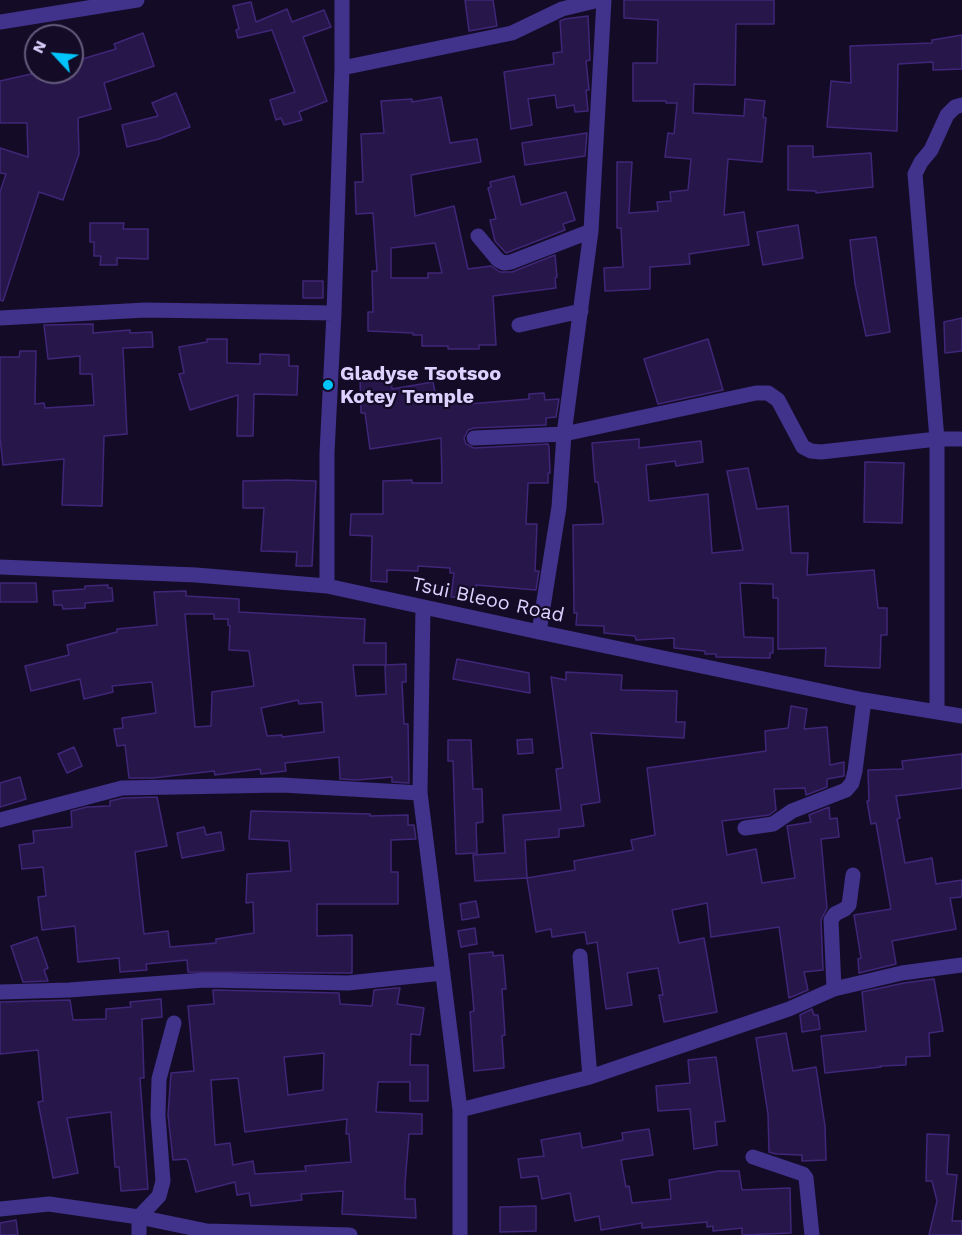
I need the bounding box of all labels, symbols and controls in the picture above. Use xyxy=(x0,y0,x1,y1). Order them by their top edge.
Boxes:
north arrow xyxy=(24,24,84,84)
text: N xyxy=(28,37,50,56)
place label: Gladyse Tsotsoo Kotey Temple xyxy=(340,362,501,409)
marker: Gladyse Tsotsoo Kotey Temple xyxy=(321,378,335,392)
street label: Tsui Bleoo Road xyxy=(409,572,567,628)

